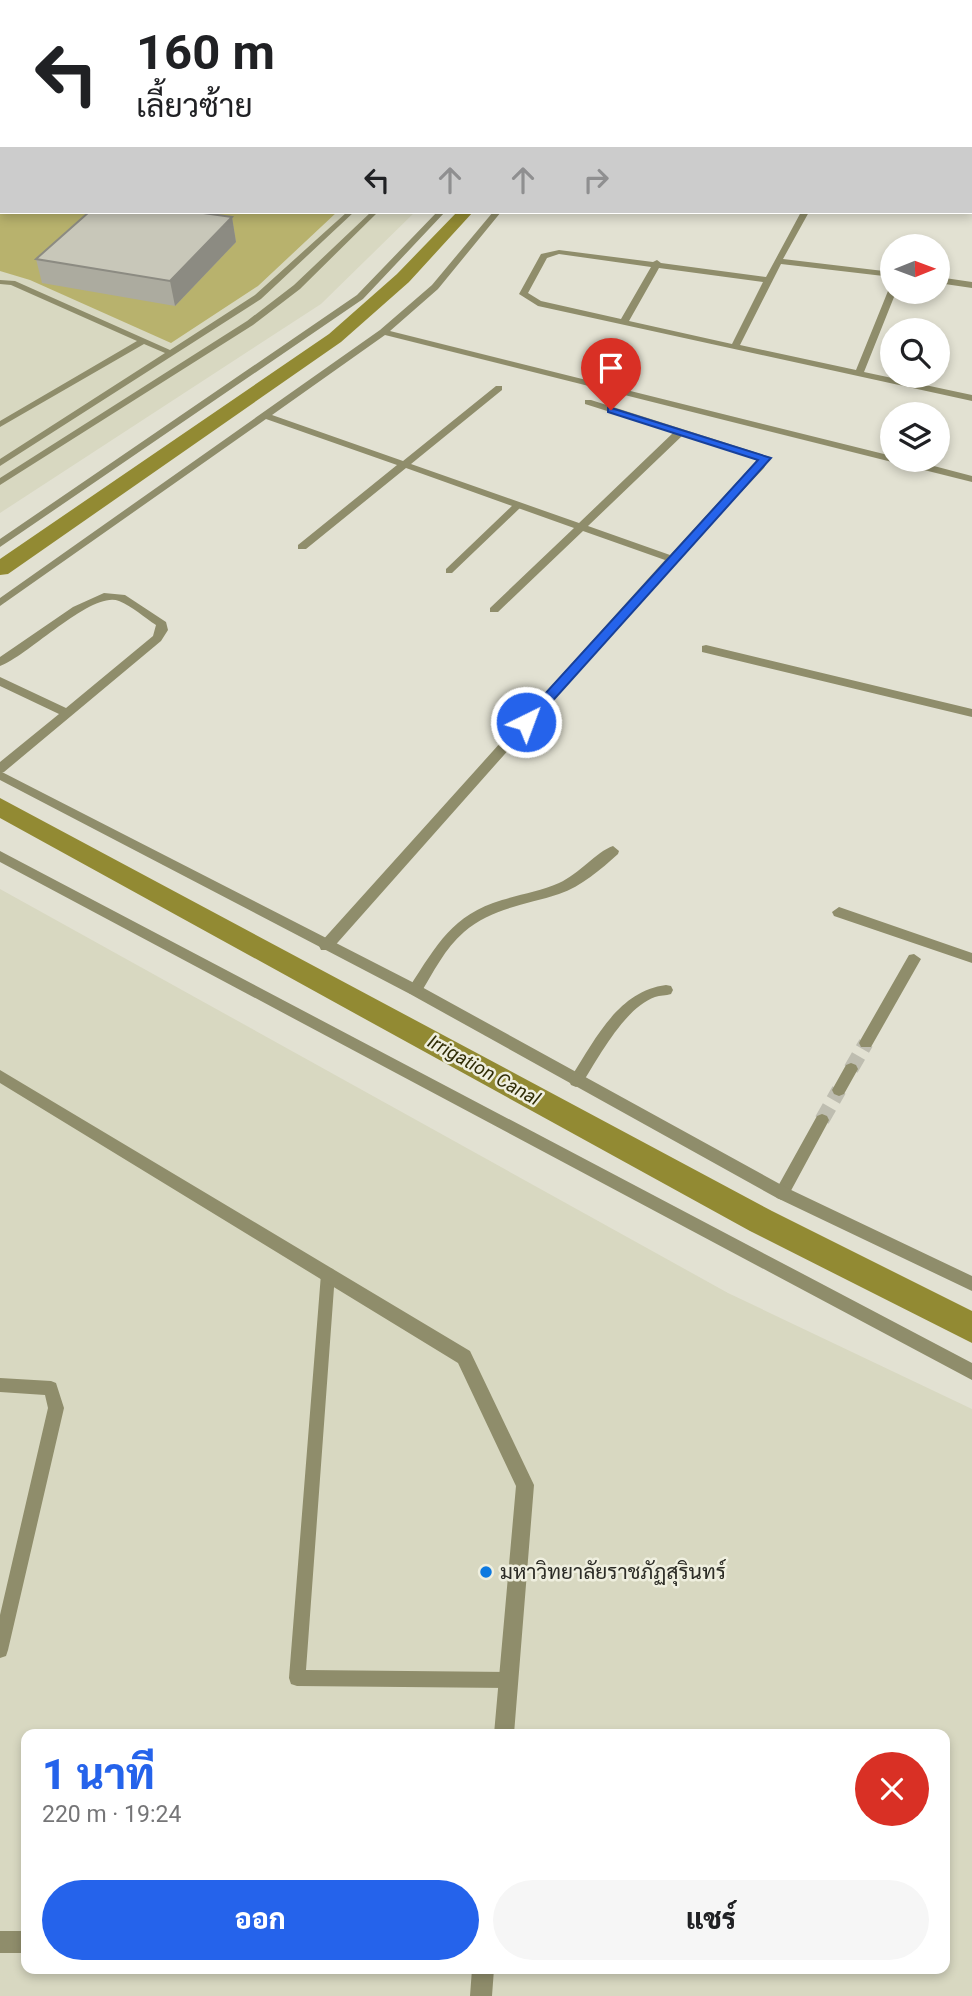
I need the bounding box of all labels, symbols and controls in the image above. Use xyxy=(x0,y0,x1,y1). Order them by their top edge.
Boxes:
text: 160 m xyxy=(136,24,275,81)
icon: left xyxy=(21,28,112,119)
text: เลี้ยวซ้าย xyxy=(136,87,253,125)
icon: left xyxy=(358,161,396,199)
icon: ahead xyxy=(431,161,469,199)
icon: ahead xyxy=(504,161,542,199)
icon: right xyxy=(577,161,615,199)
north arrow xyxy=(880,234,950,304)
map controls xyxy=(880,234,950,472)
button: search xyxy=(880,318,950,388)
pin xyxy=(581,338,641,410)
icon: arrive xyxy=(592,349,630,387)
button: layers xyxy=(880,402,950,472)
position arrow xyxy=(489,685,563,759)
water label: Irrigation Canal xyxy=(424,1030,545,1111)
place label: มหาวิทยาลัยราชภัฏสุรินทร์ xyxy=(500,1558,726,1586)
marker: มหาวิทยาลัยราชภัฏสุรินทร์ xyxy=(478,1564,494,1580)
text: 1 นาที xyxy=(42,1750,155,1799)
button: close xyxy=(855,1752,929,1826)
text: 220 m · 19:24 xyxy=(42,1801,181,1828)
button: ออก xyxy=(42,1880,479,1960)
button: แชร์ xyxy=(493,1880,929,1960)

